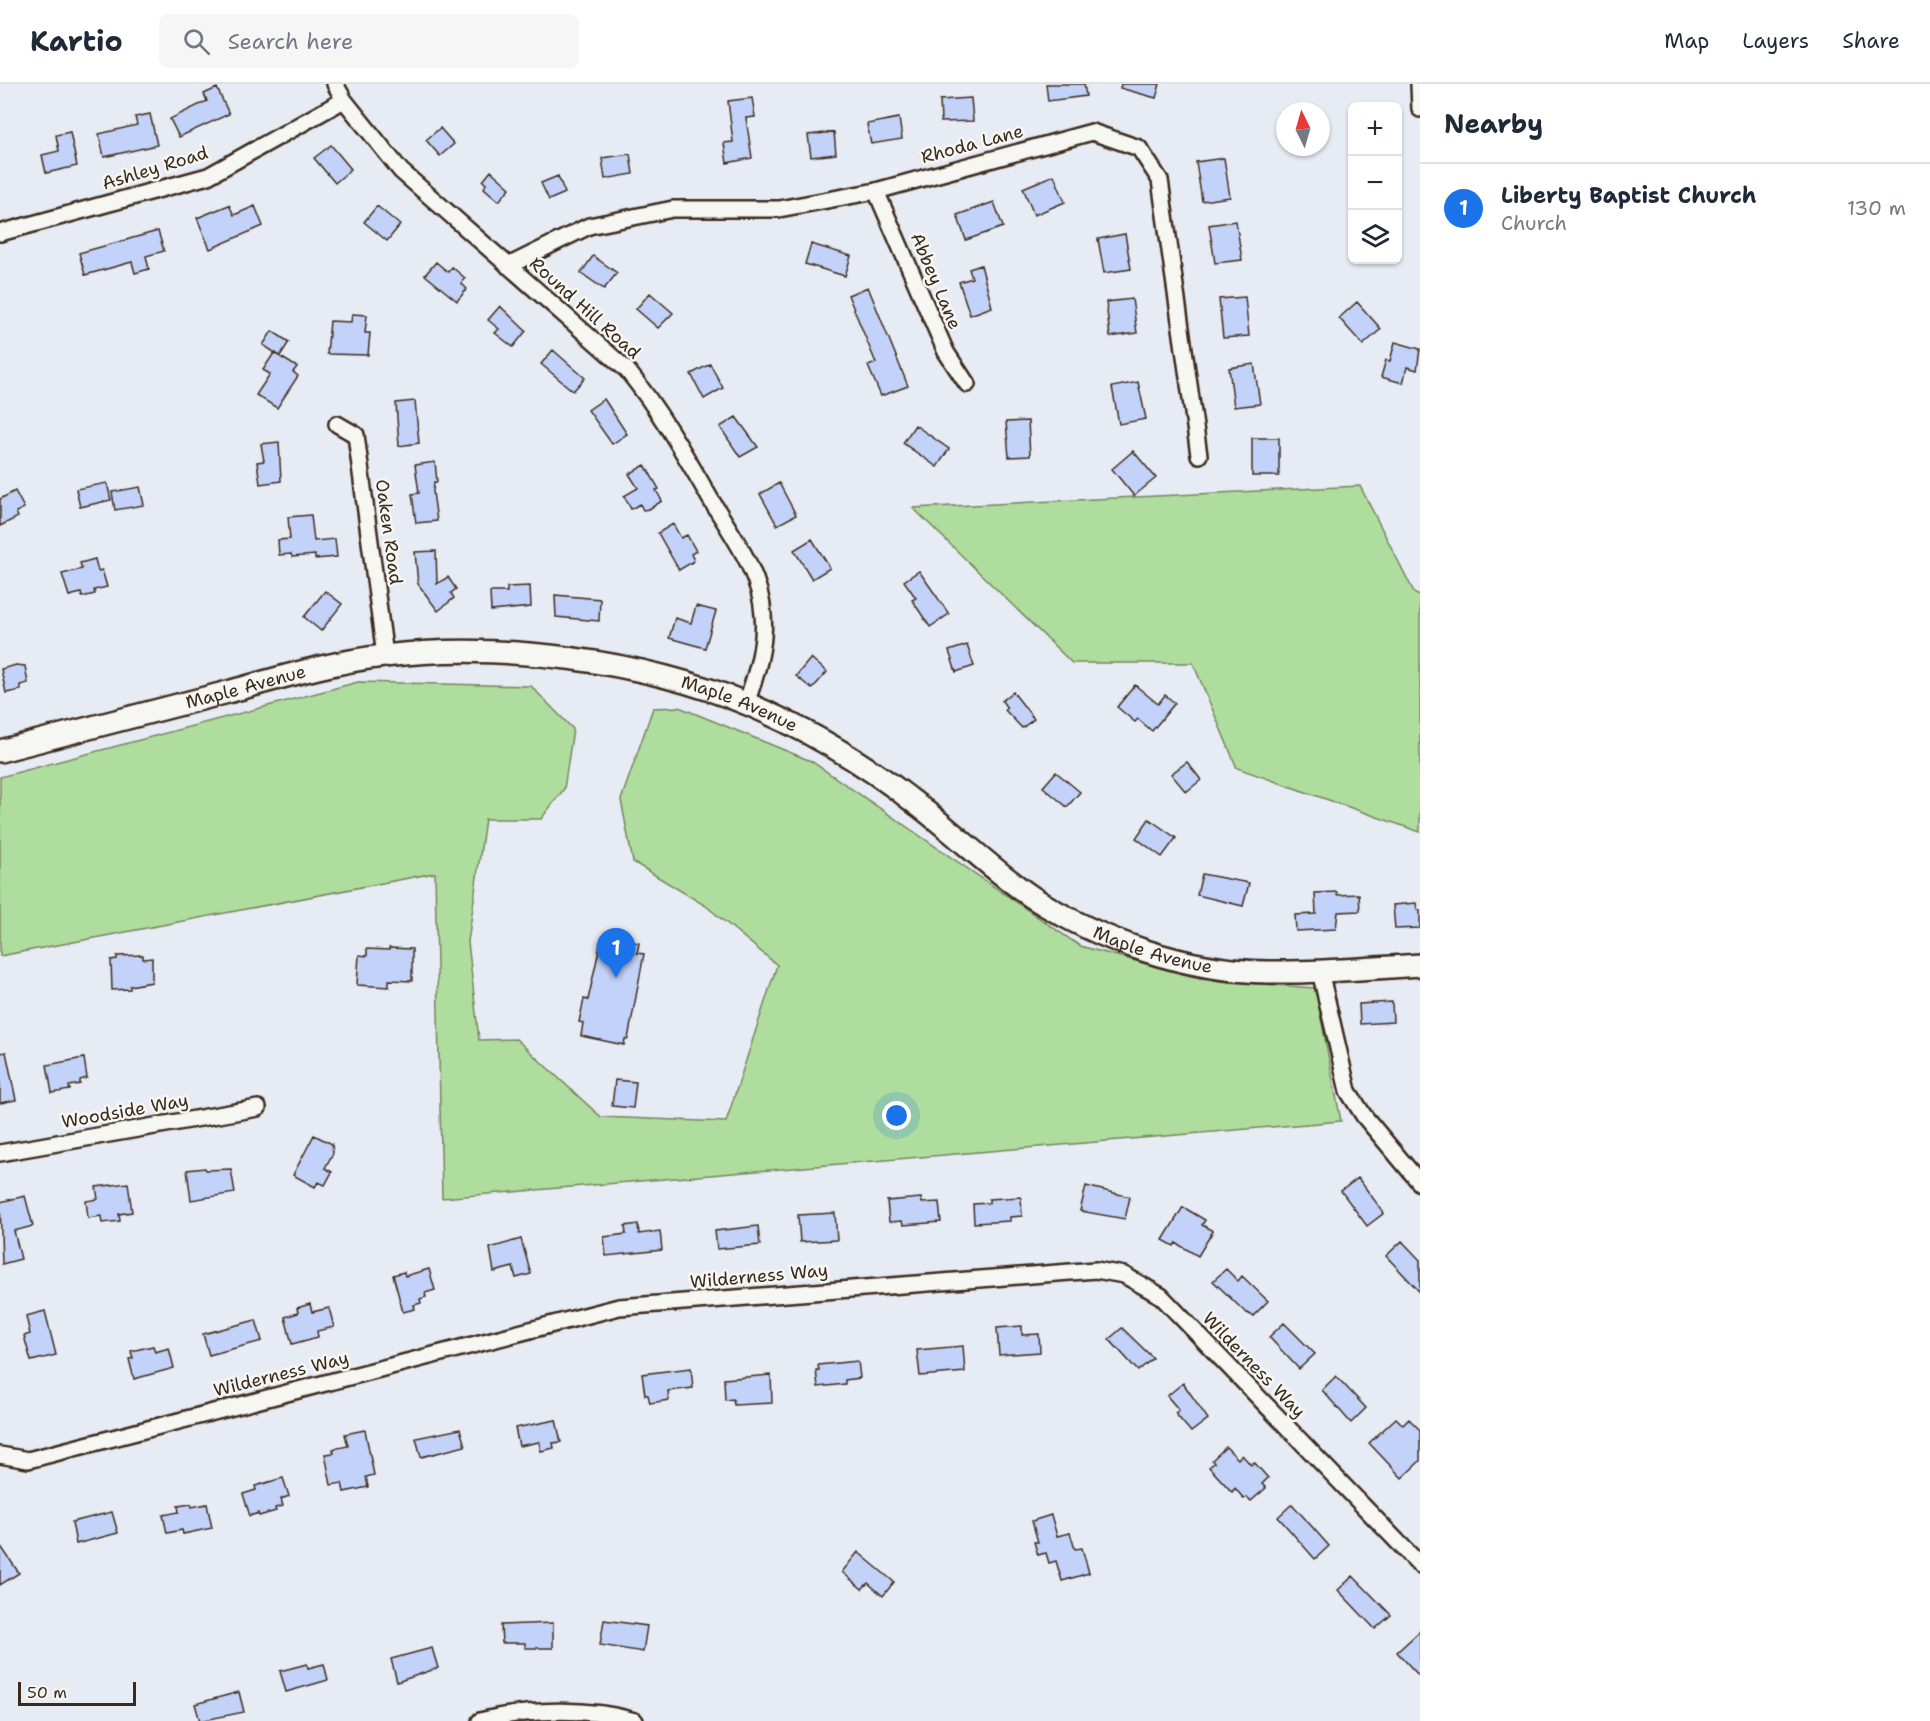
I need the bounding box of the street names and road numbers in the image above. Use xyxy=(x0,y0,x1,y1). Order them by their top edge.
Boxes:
street label: Rhoda Lane xyxy=(918,119,1026,169)
street label: Ashley Road xyxy=(99,140,211,196)
street label: Abbey Lane xyxy=(905,229,967,333)
street label: Round Hill Road xyxy=(524,252,646,364)
street label: Oaken Road xyxy=(370,478,408,586)
street label: Maple Avenue xyxy=(183,659,308,714)
street label: Maple Avenue xyxy=(678,670,802,738)
street label: Maple Avenue xyxy=(1089,920,1214,979)
street label: Woodside Way xyxy=(60,1088,190,1134)
street label: Wilderness Way xyxy=(689,1258,829,1294)
street label: Wilderness Way xyxy=(1197,1307,1311,1423)
street label: Wilderness Way xyxy=(211,1346,351,1402)

